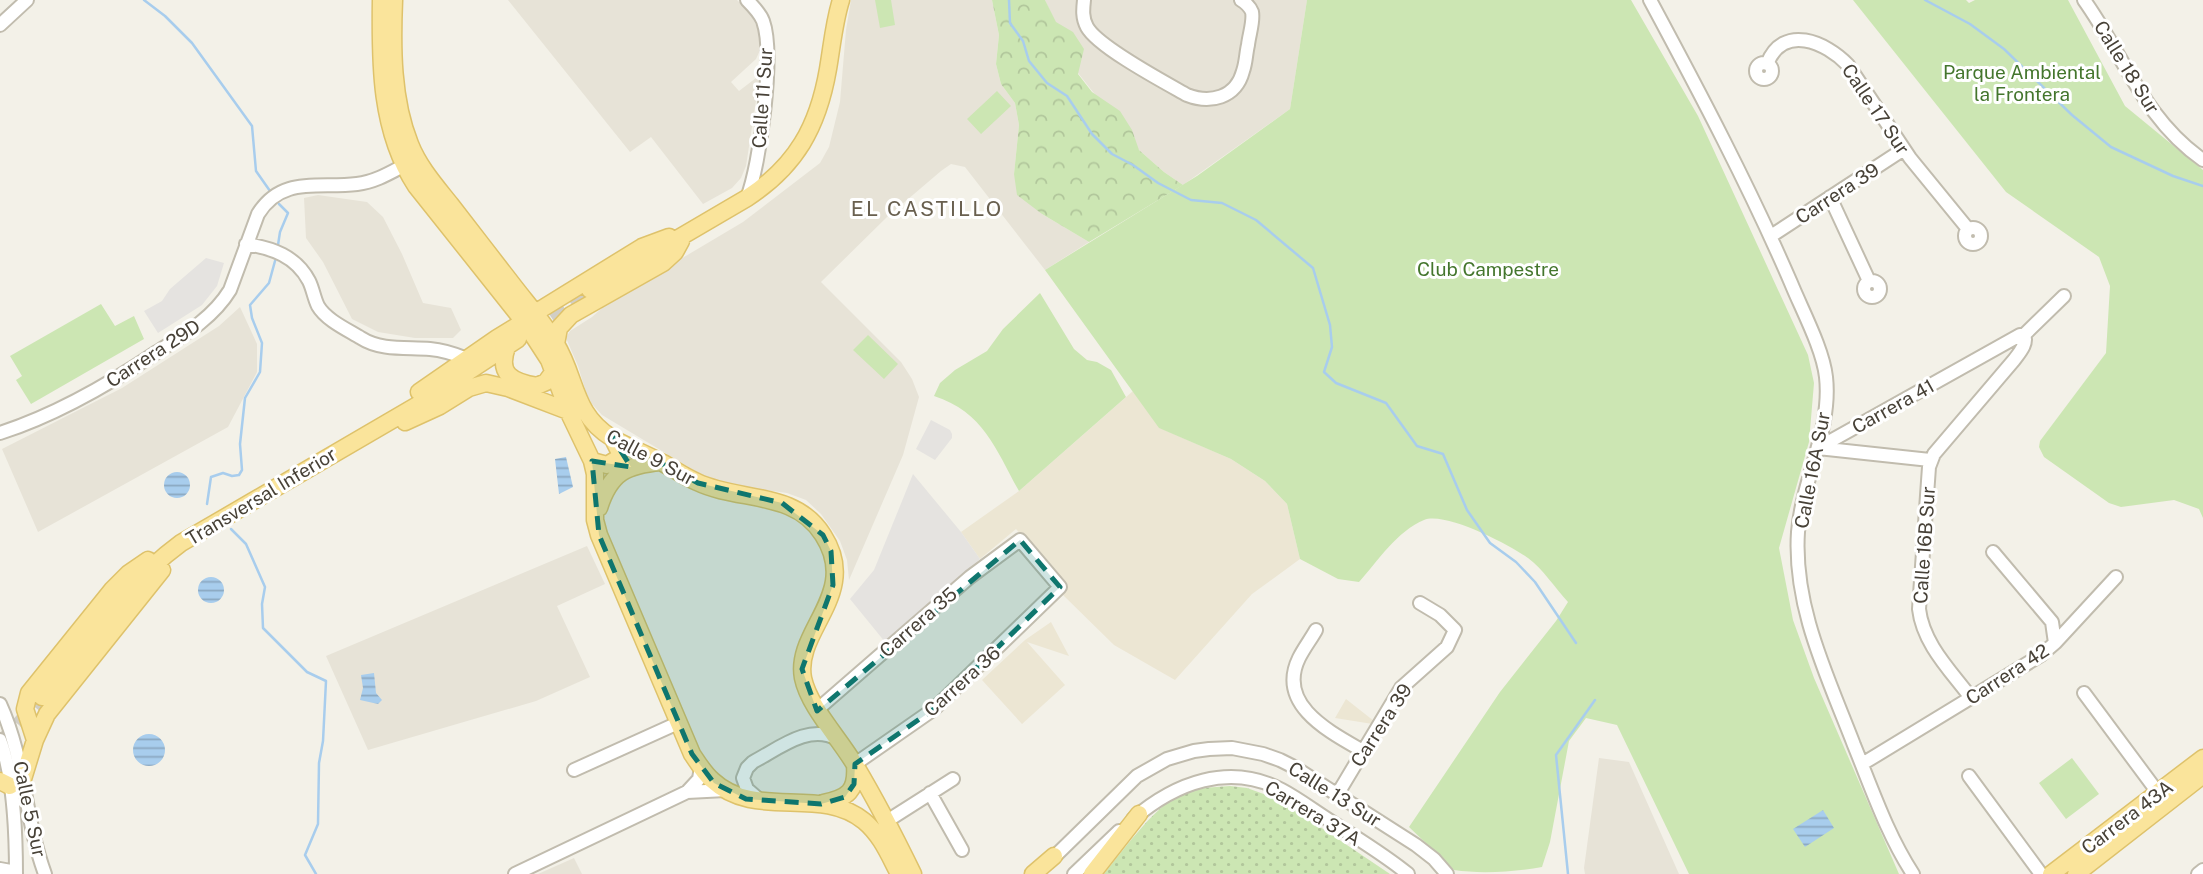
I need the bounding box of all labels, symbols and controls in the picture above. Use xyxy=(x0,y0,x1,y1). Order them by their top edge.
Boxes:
street label: Calle 18 Sur xyxy=(2090,16,2164,118)
street label: Calle 11 Sur xyxy=(748,47,776,149)
street label: Calle 17 Sur xyxy=(1838,60,1914,158)
park label: Parque Ambiental la Frontera xyxy=(1943,61,2101,105)
street label: Carrera 39 xyxy=(1791,158,1883,228)
district label: EL CASTILLO xyxy=(851,196,1003,221)
park label: Club Campestre xyxy=(1417,258,1559,280)
street label: Carrera 29D xyxy=(102,315,204,391)
street label: Carrera 41 xyxy=(1848,374,1938,438)
street label: Calle 16A Sur xyxy=(1790,410,1834,530)
street label: Calle 9 Sur xyxy=(603,424,699,490)
street label: Transversal Inferior xyxy=(182,442,340,550)
street label: Calle 16B Sur xyxy=(1909,486,1939,604)
street label: Carrera 35 xyxy=(875,582,961,662)
street label: Carrera 42 xyxy=(1961,639,2053,709)
street label: Carrera 36 xyxy=(919,641,1005,721)
street label: Carrera 39 xyxy=(1346,679,1416,771)
street label: Calle 13 Sur xyxy=(1285,757,1385,831)
street label: Calle 5 Sur xyxy=(9,759,51,859)
street label: Carrera 37A xyxy=(1261,776,1365,850)
street label: Carrera 43A xyxy=(2077,776,2177,858)

